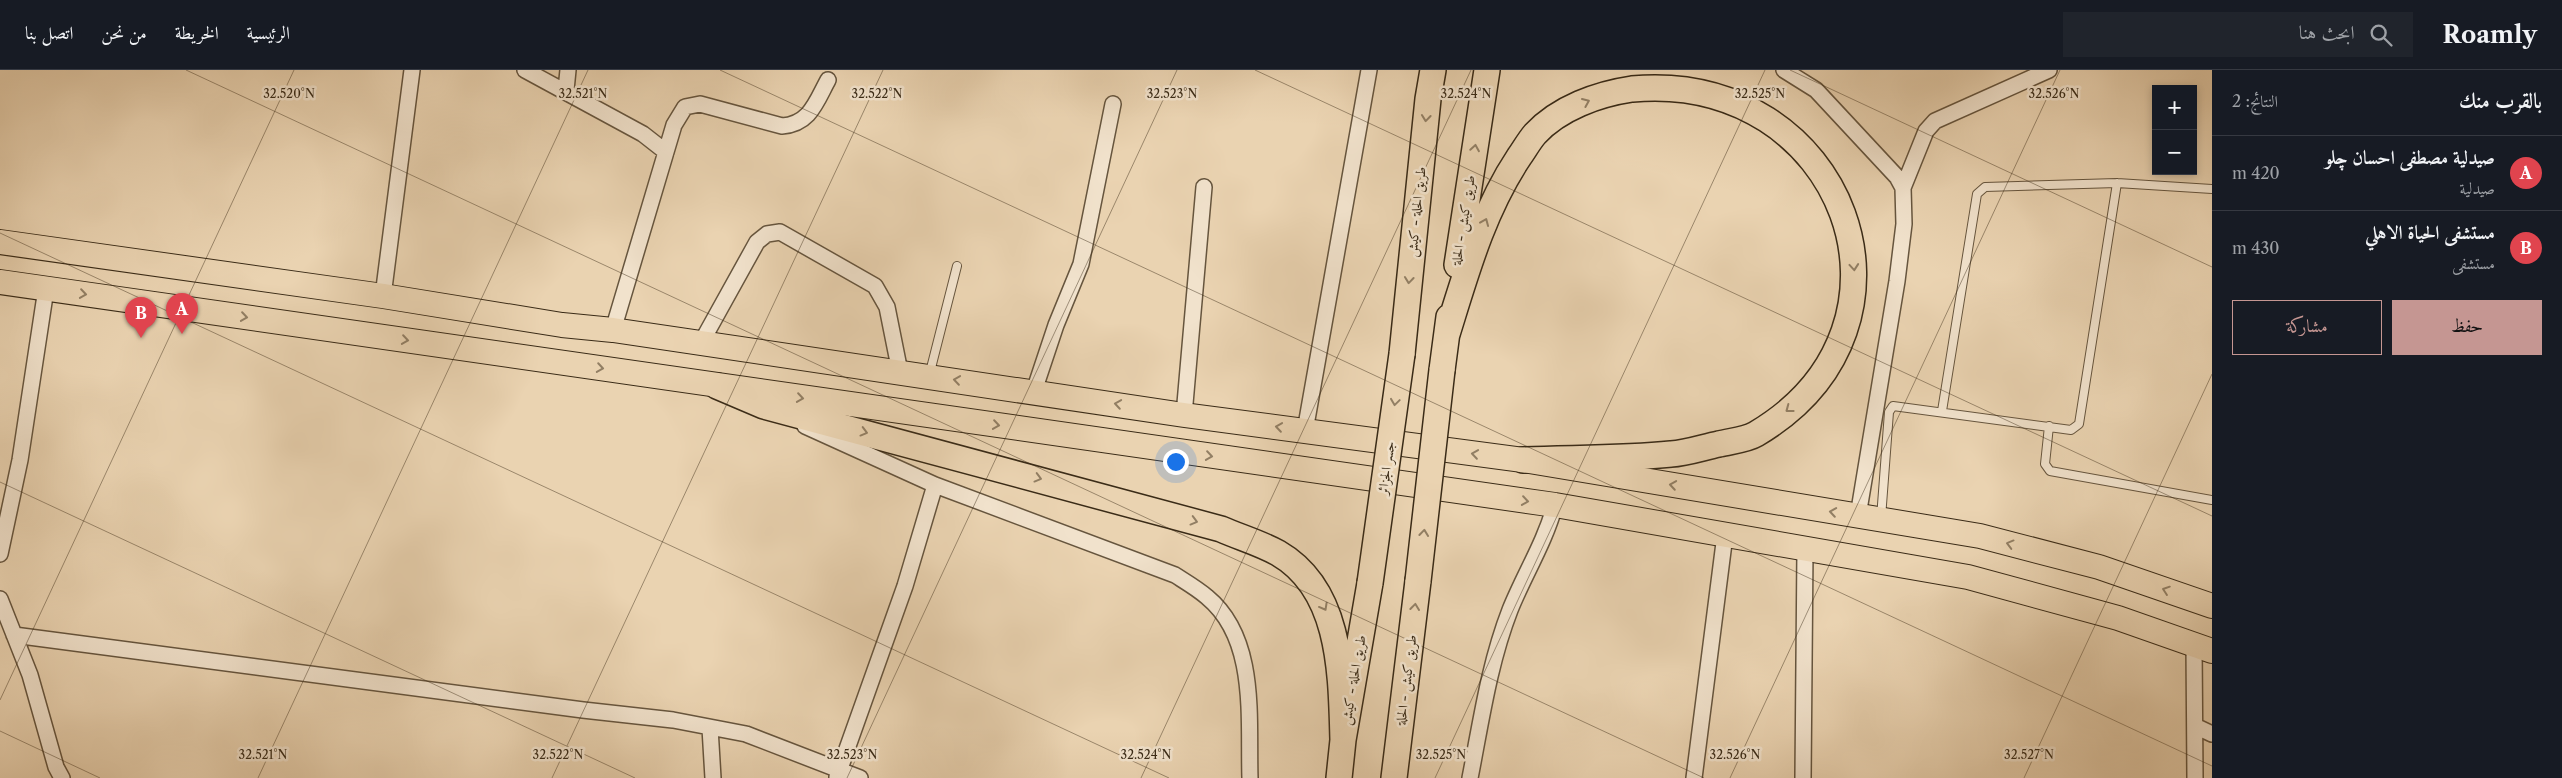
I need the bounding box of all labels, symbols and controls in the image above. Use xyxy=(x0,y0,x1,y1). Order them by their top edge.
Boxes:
search box xyxy=(2063,12,2413,57)
text: Roamly xyxy=(2443,20,2537,49)
text: ابحث هنا xyxy=(2299,21,2355,44)
icon: search xyxy=(2367,21,2395,49)
text: اتصل بنا xyxy=(25,22,73,44)
text: من نحن xyxy=(101,22,147,44)
text: الخريطة xyxy=(175,22,219,44)
text: الرئيسية xyxy=(247,22,290,44)
map controls xyxy=(2152,85,2197,175)
button: + xyxy=(2152,85,2197,130)
text: 32.520°N xyxy=(263,86,315,101)
text: 32.521°N xyxy=(559,86,608,101)
text: 32.522°N xyxy=(852,86,903,101)
text: 32.523°N xyxy=(1147,86,1197,101)
text: 32.524°N xyxy=(1441,86,1491,101)
text: 32.525°N xyxy=(1735,86,1785,101)
text: 32.526°N xyxy=(2029,86,2079,101)
text: بالقرب منك xyxy=(2459,88,2542,113)
text: النتائج: 2 xyxy=(2232,91,2278,111)
one-way arrow xyxy=(1581,97,1590,108)
one-way arrow xyxy=(1421,114,1432,122)
button: − xyxy=(2152,130,2197,175)
one-way arrow xyxy=(1469,143,1479,152)
text: صيدلية مصطفى احسان چلو xyxy=(2325,146,2495,169)
text: 420 m xyxy=(2232,163,2280,183)
text: A xyxy=(2520,163,2532,183)
street label: طريق الحلة - كيش xyxy=(1402,166,1431,258)
street label: طريق كيش - الحلة xyxy=(1447,174,1480,268)
text: صيدلية xyxy=(2460,178,2495,198)
one-way arrow xyxy=(1478,218,1489,227)
text: مستشفى الحياة الاهلي xyxy=(2365,221,2495,244)
text: 430 m xyxy=(2232,238,2279,258)
text: B xyxy=(2520,238,2532,258)
text: مستشفى xyxy=(2452,253,2495,273)
one-way arrow xyxy=(1848,263,1859,271)
one-way arrow xyxy=(1404,276,1415,284)
one-way arrow xyxy=(79,288,87,299)
pin: A xyxy=(166,293,198,334)
pin: B xyxy=(125,297,157,338)
button: مشاركة xyxy=(2232,300,2382,355)
button: حفظ xyxy=(2392,300,2542,355)
one-way arrow xyxy=(240,311,248,322)
one-way arrow xyxy=(401,334,409,345)
one-way arrow xyxy=(596,362,604,373)
one-way arrow xyxy=(953,375,961,386)
one-way arrow xyxy=(796,392,805,402)
one-way arrow xyxy=(1390,399,1401,407)
one-way arrow xyxy=(1114,400,1122,410)
one-way arrow xyxy=(1786,404,1795,412)
one-way arrow xyxy=(991,420,1000,430)
one-way arrow xyxy=(1275,423,1283,433)
one-way arrow xyxy=(859,426,868,437)
street label: جسر الجزائر xyxy=(1373,440,1400,498)
your location xyxy=(1163,449,1189,475)
one-way arrow xyxy=(1470,449,1479,459)
one-way arrow xyxy=(1204,450,1213,460)
one-way arrow xyxy=(1033,473,1041,483)
one-way arrow xyxy=(1669,480,1677,491)
one-way arrow xyxy=(1521,495,1530,505)
one-way arrow xyxy=(1829,507,1838,517)
one-way arrow xyxy=(1190,516,1198,526)
one-way arrow xyxy=(1418,528,1429,536)
one-way arrow xyxy=(2006,539,2015,550)
one-way arrow xyxy=(2162,586,2171,596)
one-way arrow xyxy=(1318,602,1328,611)
one-way arrow xyxy=(1409,603,1420,611)
street label: طريق الحلة - كيش xyxy=(1336,634,1371,727)
street label: طريق كيش - الحلة xyxy=(1391,634,1421,727)
text: 32.521°N xyxy=(239,747,288,762)
text: 32.522°N xyxy=(533,747,584,762)
text: 32.523°N xyxy=(827,747,877,762)
text: 32.524°N xyxy=(1121,747,1171,762)
text: 32.525°N xyxy=(1416,747,1466,762)
text: 32.526°N xyxy=(1710,747,1760,762)
text: 32.527°N xyxy=(2004,747,2054,762)

